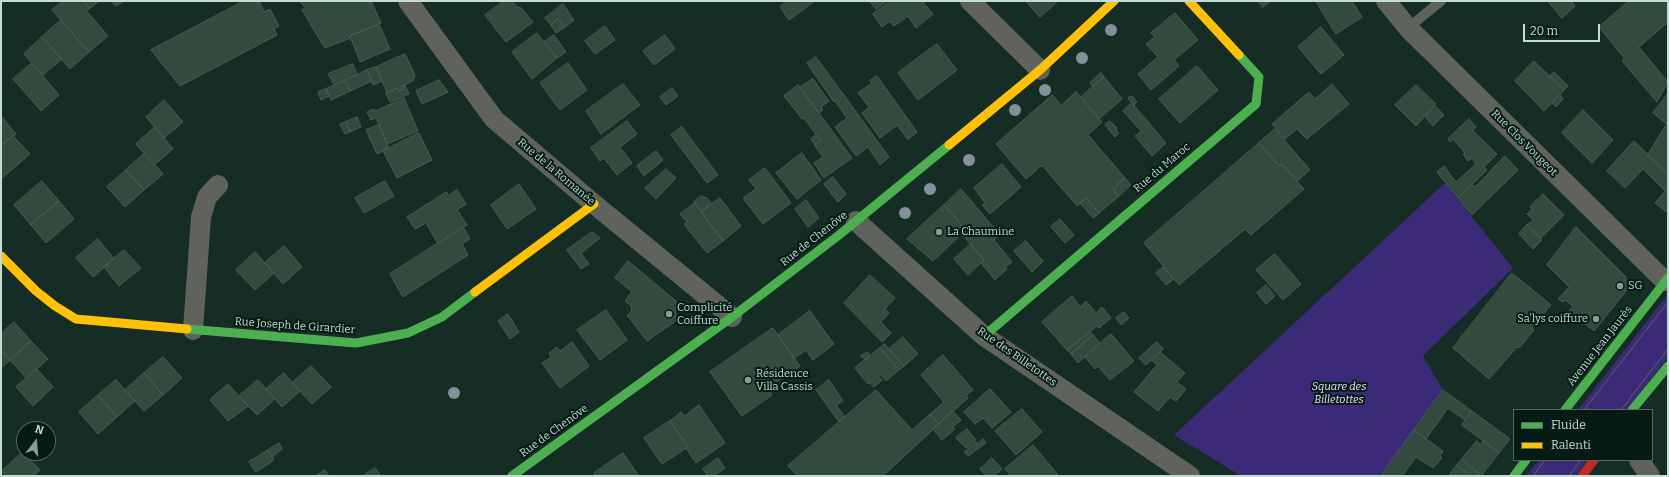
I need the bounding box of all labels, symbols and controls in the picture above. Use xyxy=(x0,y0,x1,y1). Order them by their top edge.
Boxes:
scale bar xyxy=(1525,16,1602,42)
text: 20 m xyxy=(1530,24,1558,38)
street label: Rue Clos Vougeot xyxy=(1488,107,1560,179)
street label: Rue de la Romanée xyxy=(515,136,597,208)
street label: Rue du Maroc xyxy=(1131,140,1193,196)
street label: Rue de Chenôve xyxy=(778,209,850,269)
place label: La Chaumine xyxy=(947,225,1014,239)
marker: La Chaumine xyxy=(934,227,944,237)
place label: SG xyxy=(1628,279,1643,293)
marker: SG xyxy=(1615,281,1625,291)
place label: Complicité Coiffure xyxy=(677,301,732,327)
street label: Avenue Jean Jaurès xyxy=(1565,303,1635,389)
marker: Complicité Coiffure xyxy=(664,309,674,319)
place label: Sa'lys coiffure xyxy=(1517,312,1588,326)
marker: Sa'lys coiffure xyxy=(1591,314,1601,324)
street label: Rue Joseph de Girardier xyxy=(234,315,356,337)
street label: Rue des Billetottes xyxy=(975,325,1059,389)
place label: Résidence Villa Cassis xyxy=(756,367,813,393)
marker: Résidence Villa Cassis xyxy=(743,375,753,385)
park label: Square des Billetottes xyxy=(1312,380,1366,406)
street label: Rue de Chenôve xyxy=(517,402,591,460)
legend xyxy=(1513,409,1653,461)
text: Fluide xyxy=(1551,418,1586,432)
north arrow xyxy=(16,421,56,461)
text: N xyxy=(33,423,45,437)
text: Ralenti xyxy=(1551,438,1591,452)

